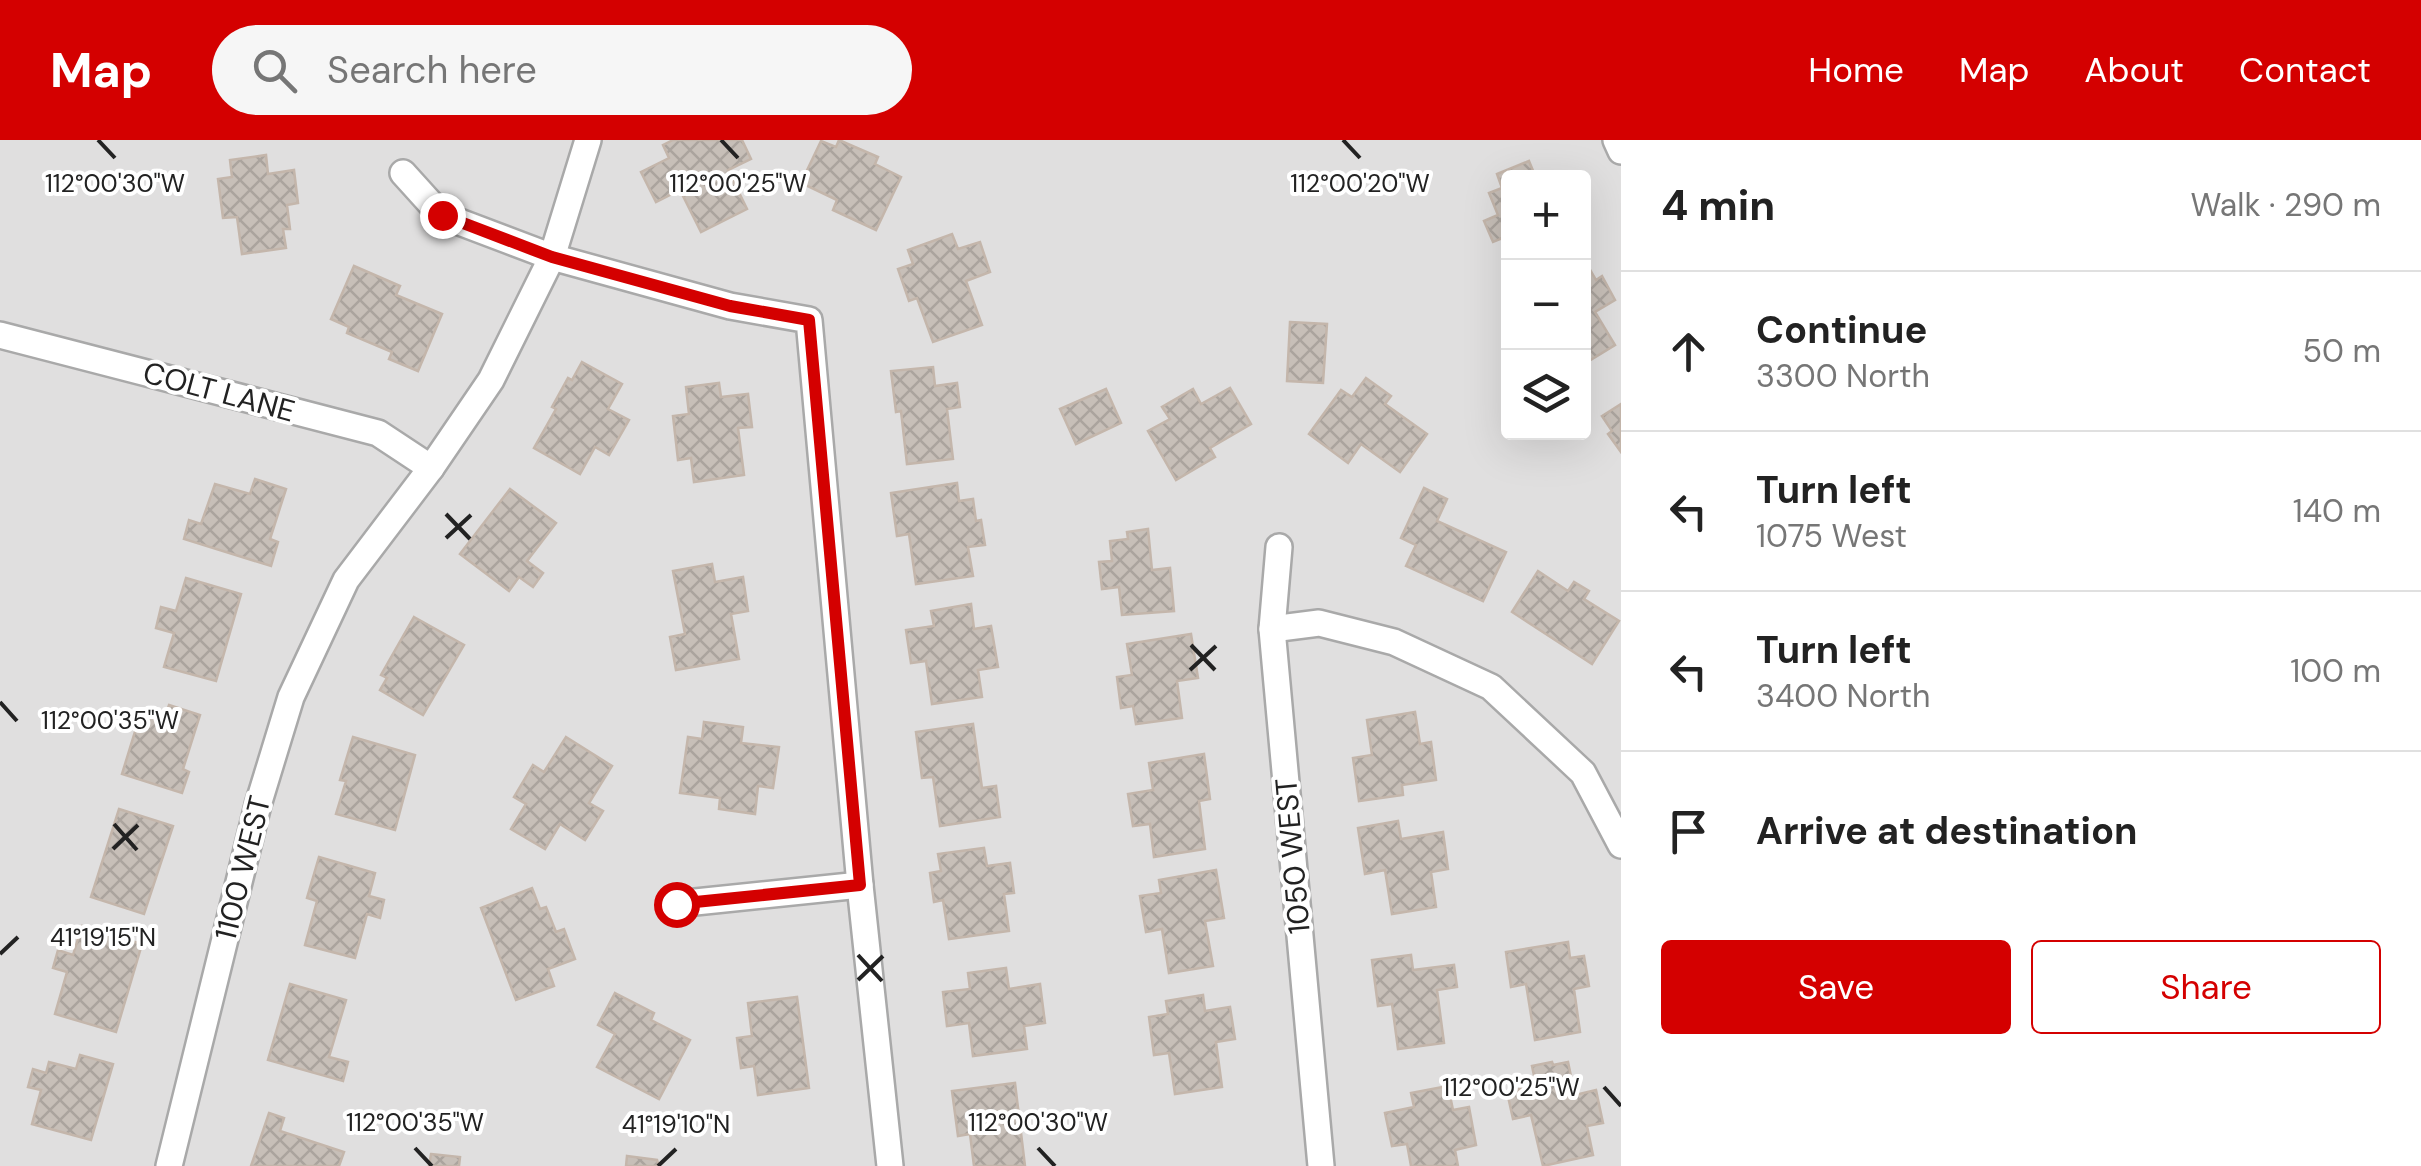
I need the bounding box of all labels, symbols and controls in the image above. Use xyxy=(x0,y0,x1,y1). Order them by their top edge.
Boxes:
search box xyxy=(212,25,912,115)
text: Map xyxy=(50,39,152,102)
icon: search xyxy=(247,43,302,98)
text: Search here xyxy=(327,45,537,95)
text: Home xyxy=(1808,47,1904,93)
text: Map xyxy=(1959,47,2029,93)
text: About xyxy=(2084,47,2184,93)
text: Contact xyxy=(2239,47,2371,93)
text: 112°00'30"W xyxy=(45,167,185,200)
text: 112°00'25"W xyxy=(669,167,807,200)
text: 112°00'20"W xyxy=(1290,167,1430,200)
map controls xyxy=(1501,170,1591,440)
button: + xyxy=(1501,170,1591,260)
text: 4 min xyxy=(1661,178,1775,233)
text: Walk · 290 m xyxy=(2190,184,2381,226)
route end xyxy=(420,193,466,239)
button: − xyxy=(1501,260,1591,350)
text: Continue xyxy=(1756,305,1927,355)
icon: ahead xyxy=(1661,324,1716,379)
text: 50 m xyxy=(2303,330,2381,372)
button: layers xyxy=(1501,350,1591,440)
street label: COLT LANE xyxy=(139,353,299,430)
text: 3300 North xyxy=(1756,355,1930,397)
text: Turn left xyxy=(1756,465,1912,515)
icon: left xyxy=(1661,484,1716,539)
text: 140 m xyxy=(2293,490,2381,532)
text: 1075 West xyxy=(1756,515,1907,557)
text: Turn left xyxy=(1756,625,1912,675)
icon: left xyxy=(1661,644,1716,699)
text: 100 m xyxy=(2290,650,2381,692)
text: 3400 North xyxy=(1756,675,1931,717)
text: 112°00'35"W xyxy=(41,704,179,737)
street label: 1050 WEST xyxy=(1266,776,1319,936)
street label: 1100 WEST xyxy=(206,792,279,944)
icon: arrive xyxy=(1661,804,1716,859)
text: Arrive at destination xyxy=(1756,806,2138,856)
route start xyxy=(654,882,700,928)
text: 41°19'15"N xyxy=(50,921,156,954)
button: Save xyxy=(1661,940,2011,1034)
button: Share xyxy=(2031,940,2381,1034)
text: 112°00'25"W xyxy=(1442,1071,1580,1104)
text: 112°00'35"W xyxy=(346,1106,484,1139)
text: 112°00'30"W xyxy=(968,1106,1108,1139)
text: 41°19'10"N xyxy=(622,1108,730,1141)

